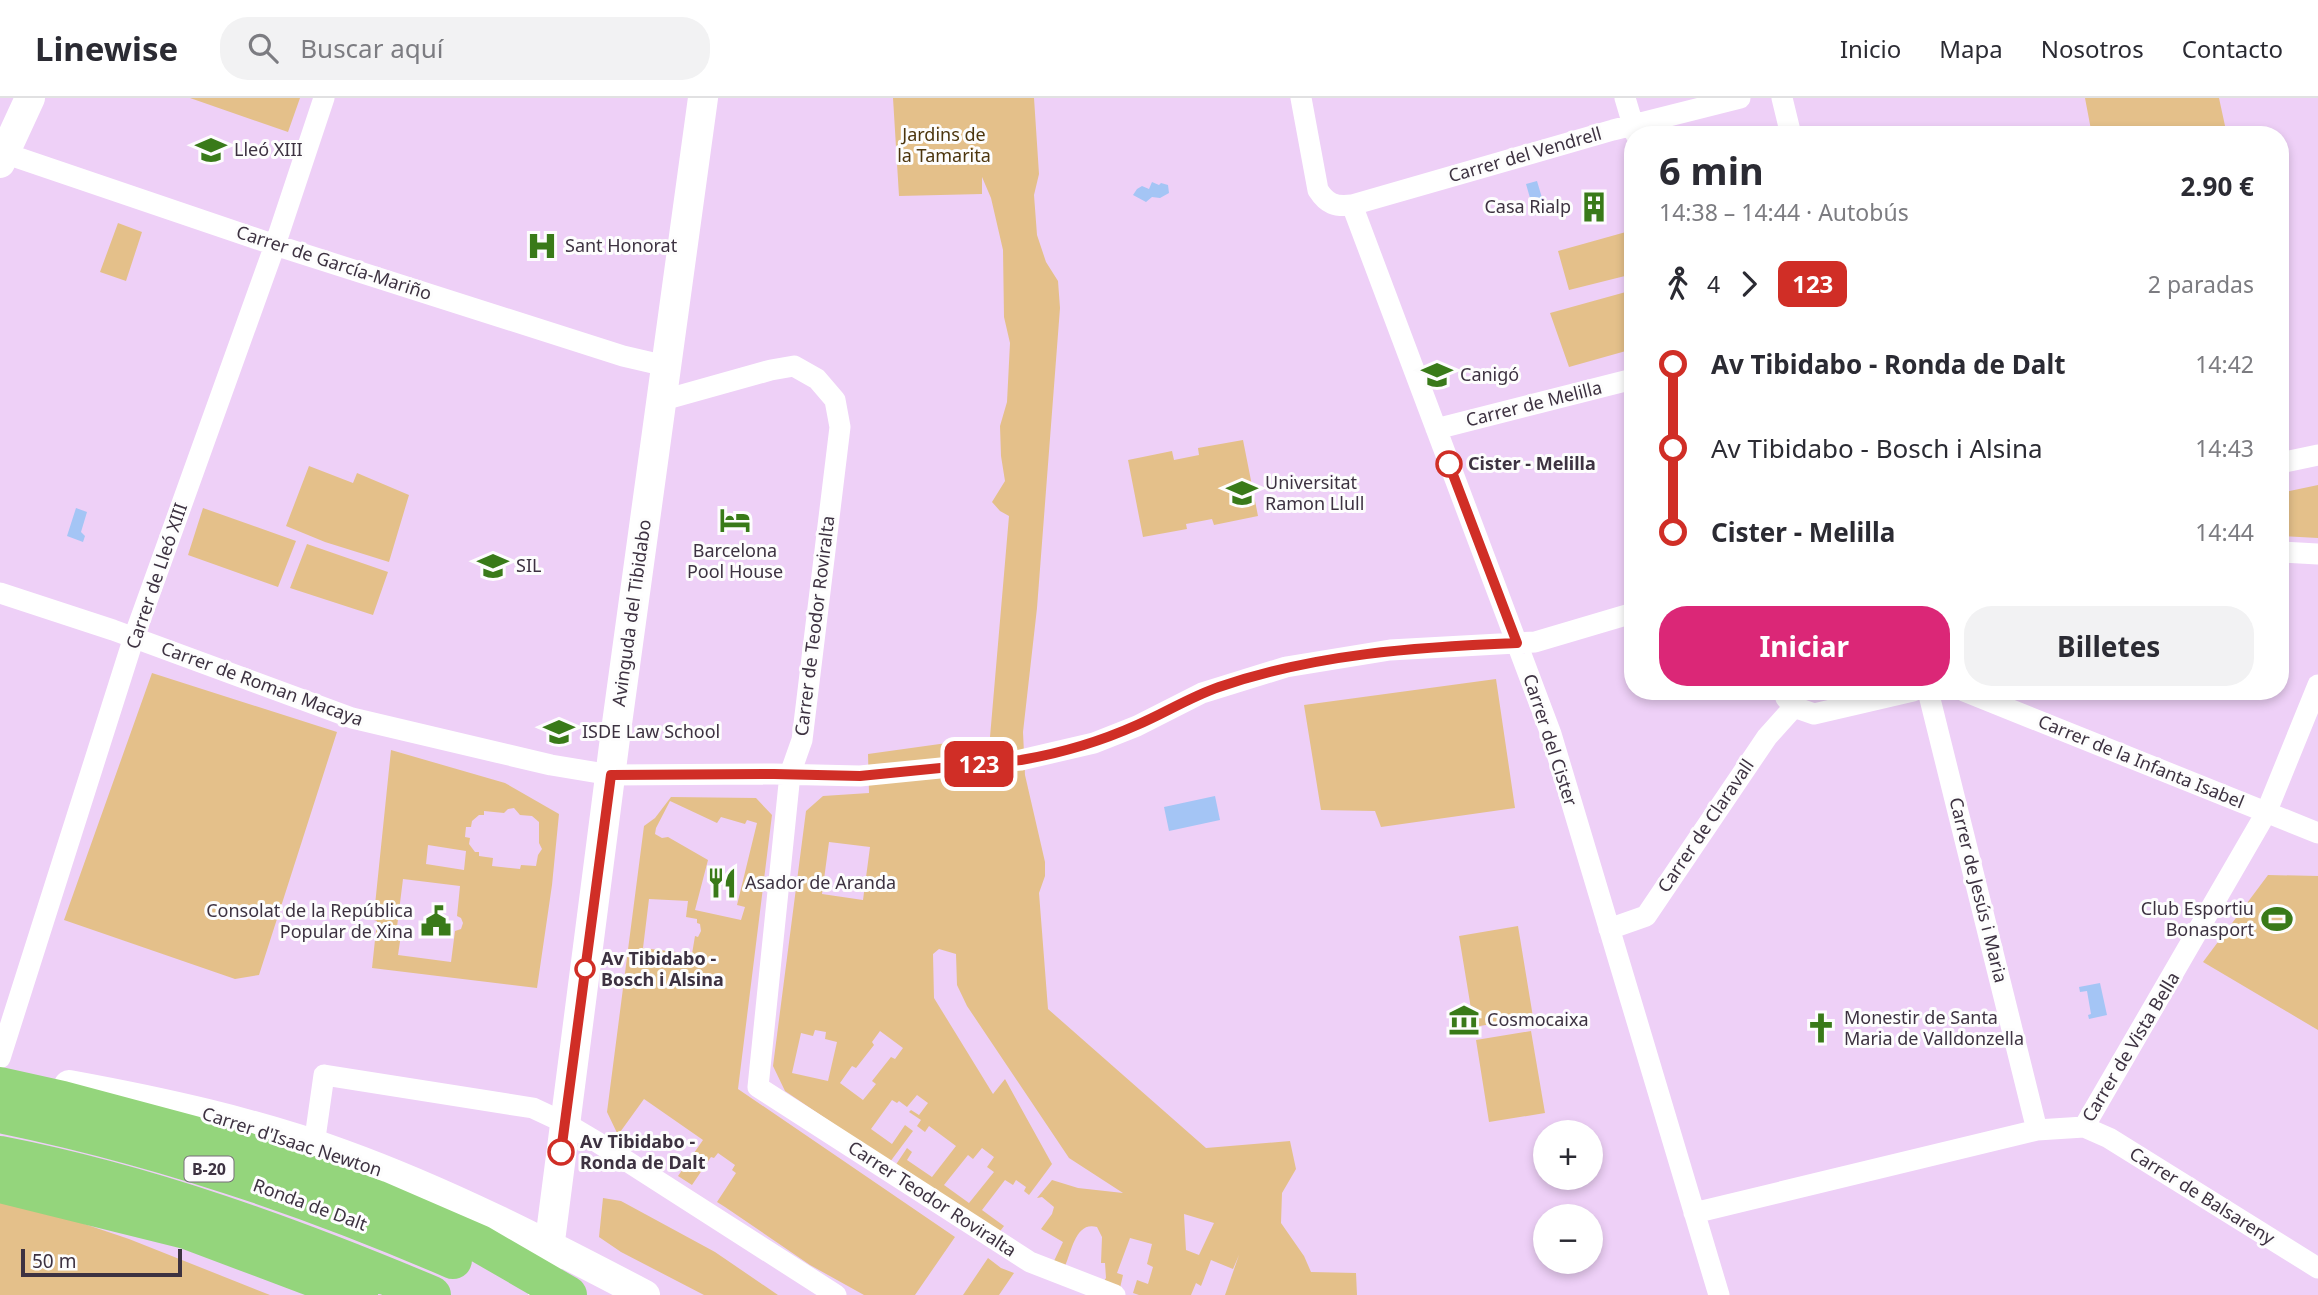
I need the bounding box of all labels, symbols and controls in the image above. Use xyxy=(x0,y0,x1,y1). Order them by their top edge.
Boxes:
search box xyxy=(220,17,710,80)
text: Linewise xyxy=(35,26,178,71)
icon: search xyxy=(244,29,282,67)
text: Buscar aquí xyxy=(300,30,444,66)
text: Inicio xyxy=(1840,32,1901,65)
text: Mapa xyxy=(1939,32,2003,65)
text: Nosotros xyxy=(2041,32,2144,65)
text: Contacto xyxy=(2182,32,2283,65)
street label: Carrer del Vendrell xyxy=(1445,121,1604,187)
park label: Jardins de la Tamarita xyxy=(897,122,991,167)
school or university icon: Lleó XIII xyxy=(194,133,228,167)
place label: Lleó XIII xyxy=(234,137,303,161)
text: 6 min xyxy=(1659,144,1764,196)
text: 2.90 € xyxy=(2180,168,2254,204)
building icon: Casa Rialp xyxy=(1577,190,1611,224)
place label: Casa Rialp xyxy=(1484,194,1571,218)
text: 14:38 – 14:44 · Autobús xyxy=(1659,196,1909,228)
street label: Carrer de García-Mariño xyxy=(234,219,435,305)
hospital icon: Sant Honorat xyxy=(525,229,559,263)
place label: Sant Honorat xyxy=(565,233,678,257)
icon: walk xyxy=(1659,265,1697,303)
icon: forward xyxy=(1730,265,1768,303)
text: 123 xyxy=(1792,267,1833,300)
text: 4 xyxy=(1707,268,1720,300)
text: 2 paradas xyxy=(2148,268,2254,300)
text: Av Tibidabo - Ronda de Dalt xyxy=(1711,346,2065,382)
text: 14:42 xyxy=(2195,348,2254,380)
school or university icon: Canigó xyxy=(1420,358,1454,392)
place label: Canigó xyxy=(1460,362,1519,386)
street label: Carrer de Melilla xyxy=(1463,375,1604,432)
text: Av Tibidabo - Bosch i Alsina xyxy=(1711,430,2043,466)
text: 14:43 xyxy=(2195,432,2254,464)
marker: Cister - Melilla xyxy=(1436,451,1462,477)
place label: Cister - Melilla xyxy=(1468,451,1596,475)
place label: Universitat Ramon Llull xyxy=(1265,470,1364,515)
school or university icon: Universitat Ramon Llull xyxy=(1225,476,1259,510)
street label: Carrer de Lleó XIII xyxy=(120,500,192,652)
hotel icon: Barcelona Pool House xyxy=(718,503,752,537)
street label: Carrer de Teodor Roviralta xyxy=(789,514,839,737)
text: Cister - Melilla xyxy=(1711,514,1895,550)
text: 14:44 xyxy=(2195,516,2254,548)
street label: Avinguda del Tibidabo xyxy=(606,518,656,708)
place label: Barcelona Pool House xyxy=(687,538,783,583)
school or university icon: SIL xyxy=(476,549,510,583)
place label: SIL xyxy=(516,553,541,577)
button: Iniciar xyxy=(1659,606,1950,686)
button: Billetes xyxy=(1964,606,2254,686)
street label: Carrer de Roman Macaya xyxy=(158,635,367,731)
street label: Carrer del Cister xyxy=(1518,671,1584,809)
street label: Carrer de la Infanta Isabel xyxy=(2035,709,2248,813)
school or university icon: ISDE Law School xyxy=(542,715,576,749)
place label: ISDE Law School xyxy=(582,719,720,743)
line badge: 123 xyxy=(939,741,1019,787)
text: 123 xyxy=(958,747,1000,780)
street label: Carrer de Claravall xyxy=(1652,754,1759,897)
street label: Carrer de Jesús i Maria xyxy=(1944,795,2014,985)
restaurant icon: Asador de Aranda xyxy=(705,866,739,900)
place label: Asador de Aranda xyxy=(745,870,896,894)
place label: Club Esportiu Bonasport xyxy=(2141,896,2254,941)
place label: Consolat de la República Popular de Xina xyxy=(206,898,413,943)
sports icon: Club Esportiu Bonasport xyxy=(2260,902,2294,936)
public building icon: Consolat de la República Popular de Xina xyxy=(419,904,453,938)
place label: Av Tibidabo - Bosch i Alsina xyxy=(601,946,724,991)
marker: Av Tibidabo - Bosch i Alsina xyxy=(575,959,595,979)
street label: Carrer de Vista Bella xyxy=(2076,967,2184,1126)
museum icon: Cosmocaixa xyxy=(1447,1003,1481,1037)
place label: Monestir de Santa Maria de Valldonzella xyxy=(1844,1005,2024,1050)
place label: Cosmocaixa xyxy=(1487,1007,1589,1031)
church icon: Monestir de Santa Maria de Valldonzella xyxy=(1804,1011,1838,1045)
street label: Carrer d'Isaac Newton xyxy=(199,1101,385,1181)
map controls xyxy=(1533,1120,1603,1274)
button: + xyxy=(1533,1120,1603,1190)
place label: Av Tibidabo - Ronda de Dalt xyxy=(580,1129,706,1174)
street label: Carrer Teodor Roviralta xyxy=(844,1135,1021,1262)
marker: Av Tibidabo - Ronda de Dalt xyxy=(548,1139,574,1165)
street label: Carrer de Balsareny xyxy=(2125,1141,2280,1250)
road number: B-20 xyxy=(184,1156,234,1182)
street label: Ronda de Dalt xyxy=(250,1172,371,1236)
button: − xyxy=(1533,1204,1603,1274)
scale bar xyxy=(21,1246,182,1278)
text: 50 m xyxy=(32,1248,76,1274)

